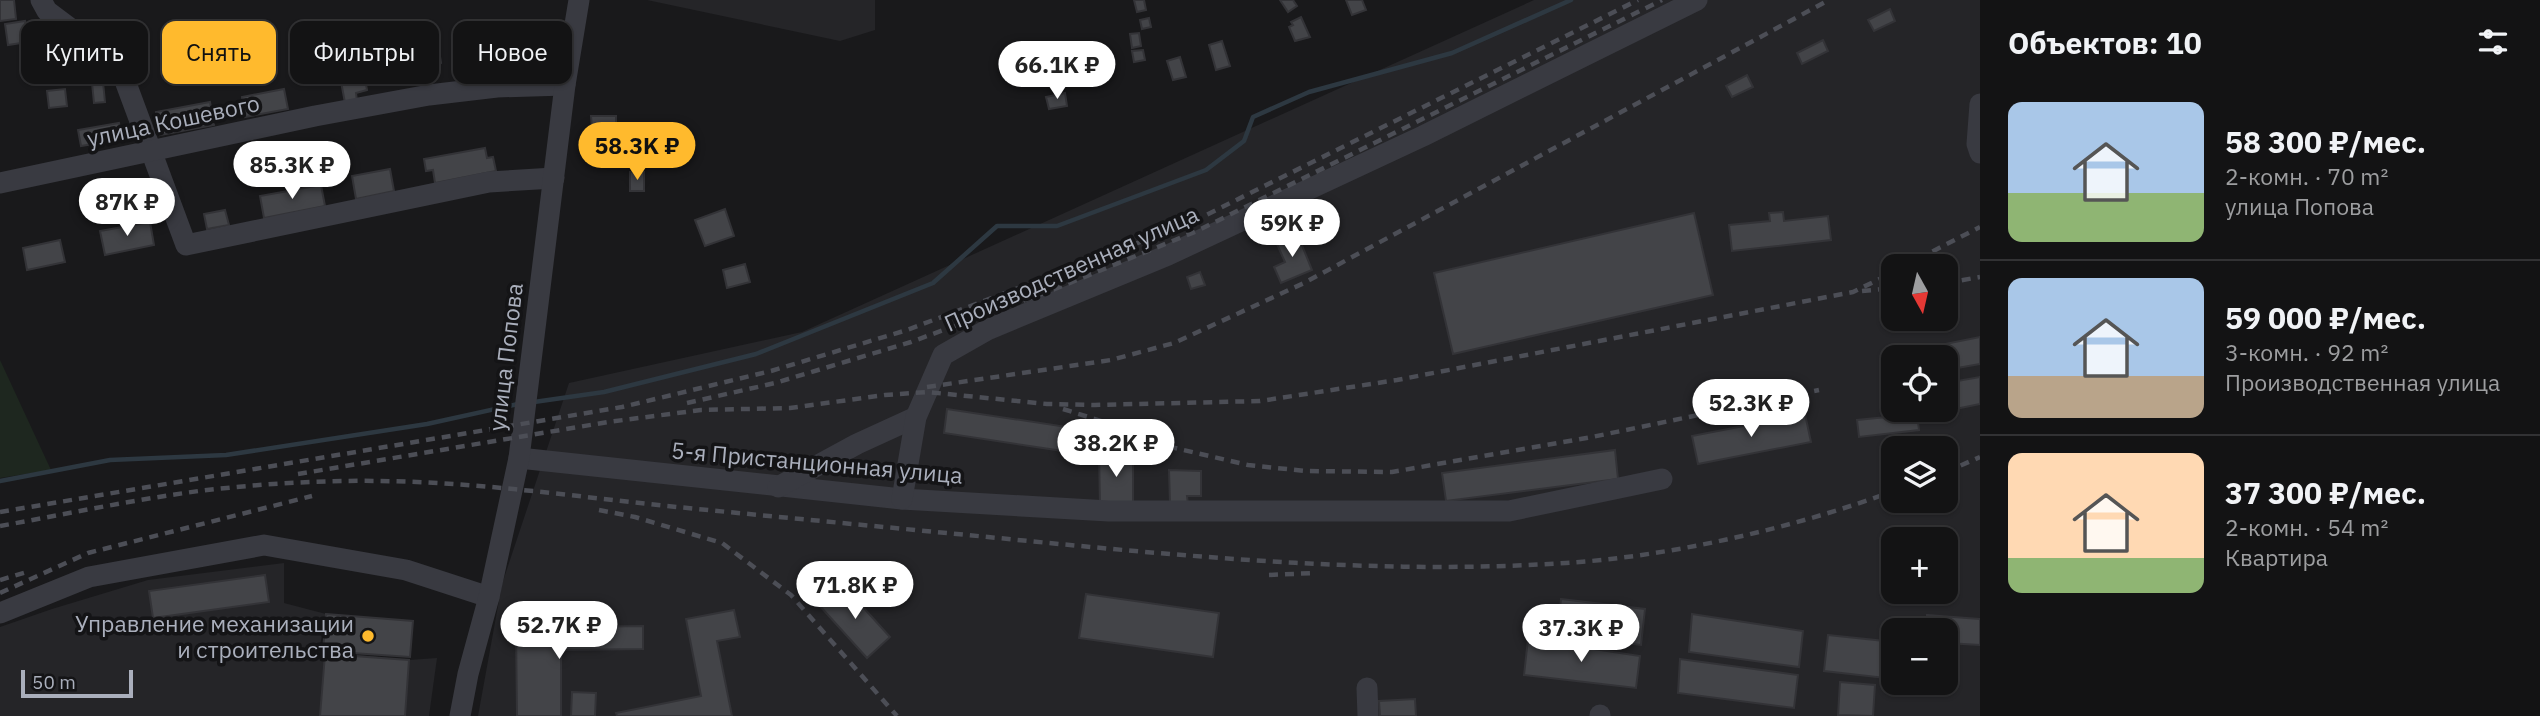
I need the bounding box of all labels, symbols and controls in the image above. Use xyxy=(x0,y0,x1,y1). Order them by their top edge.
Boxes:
chip: Купить xyxy=(21,21,148,84)
chip: Снять xyxy=(162,21,276,84)
chip: Фильтры xyxy=(290,21,439,84)
chip: Новое xyxy=(453,21,572,84)
text: Объектов: 10 xyxy=(2008,23,2202,62)
icon: filters xyxy=(2474,23,2512,61)
pin: 66.1K ₽ xyxy=(992,42,1122,101)
text: 66.1K ₽ xyxy=(1014,49,1100,79)
street label: улица Кошевого xyxy=(84,87,262,153)
pin: 58.3K ₽ xyxy=(572,122,702,182)
text: 58 300 ₽/мес. xyxy=(2225,122,2426,161)
text: 58.3K ₽ xyxy=(594,130,680,160)
icon: home xyxy=(2064,130,2148,214)
pin: 85.3K ₽ xyxy=(227,142,357,201)
text: 85.3K ₽ xyxy=(249,149,335,179)
text: 2-комн. · 70 m² xyxy=(2225,161,2388,191)
pin: 87K ₽ xyxy=(78,178,176,238)
text: 87K ₽ xyxy=(95,186,159,216)
text: улица Попова xyxy=(2225,191,2374,221)
street label: Производственная улица xyxy=(939,198,1203,338)
pin: 59K ₽ xyxy=(1243,200,1341,259)
text: 59K ₽ xyxy=(1260,207,1324,237)
north arrow xyxy=(1881,254,1958,331)
map controls xyxy=(1881,254,1958,695)
street label: улица Попова xyxy=(481,281,529,433)
text: 59 000 ₽/мес. xyxy=(2225,298,2426,337)
icon: home xyxy=(2064,306,2148,390)
text: 3-комн. · 92 m² xyxy=(2225,337,2388,367)
button: locate xyxy=(1881,345,1958,422)
text: Производственная улица xyxy=(2225,367,2500,397)
pin: 52.3K ₽ xyxy=(1686,380,1816,439)
text: 52.3K ₽ xyxy=(1708,387,1794,417)
pin: 38.2K ₽ xyxy=(1051,420,1181,479)
text: 38.2K ₽ xyxy=(1073,427,1159,457)
street label: 5-я Пристанционная улица xyxy=(670,434,964,490)
button: layers xyxy=(1881,436,1958,513)
text: 37 300 ₽/мес. xyxy=(2225,473,2426,512)
icon: home xyxy=(2064,481,2148,565)
text: 2-комн. · 54 m² xyxy=(2225,512,2388,542)
button: + xyxy=(1881,527,1958,604)
text: Квартира xyxy=(2225,542,2328,572)
pin: 71.8K ₽ xyxy=(790,562,920,621)
text: 71.8K ₽ xyxy=(812,569,898,599)
pin: 52.7K ₽ xyxy=(494,602,624,661)
pin: 37.3K ₽ xyxy=(1516,604,1646,664)
place label: Управление механизации и строительства xyxy=(75,608,354,664)
text: 52.7K ₽ xyxy=(516,609,602,639)
text: 37.3K ₽ xyxy=(1538,612,1624,642)
button: − xyxy=(1881,618,1958,695)
marker: Управление механизации и строительства xyxy=(360,628,376,644)
scale bar xyxy=(21,667,133,699)
text: 50 m xyxy=(32,670,76,694)

